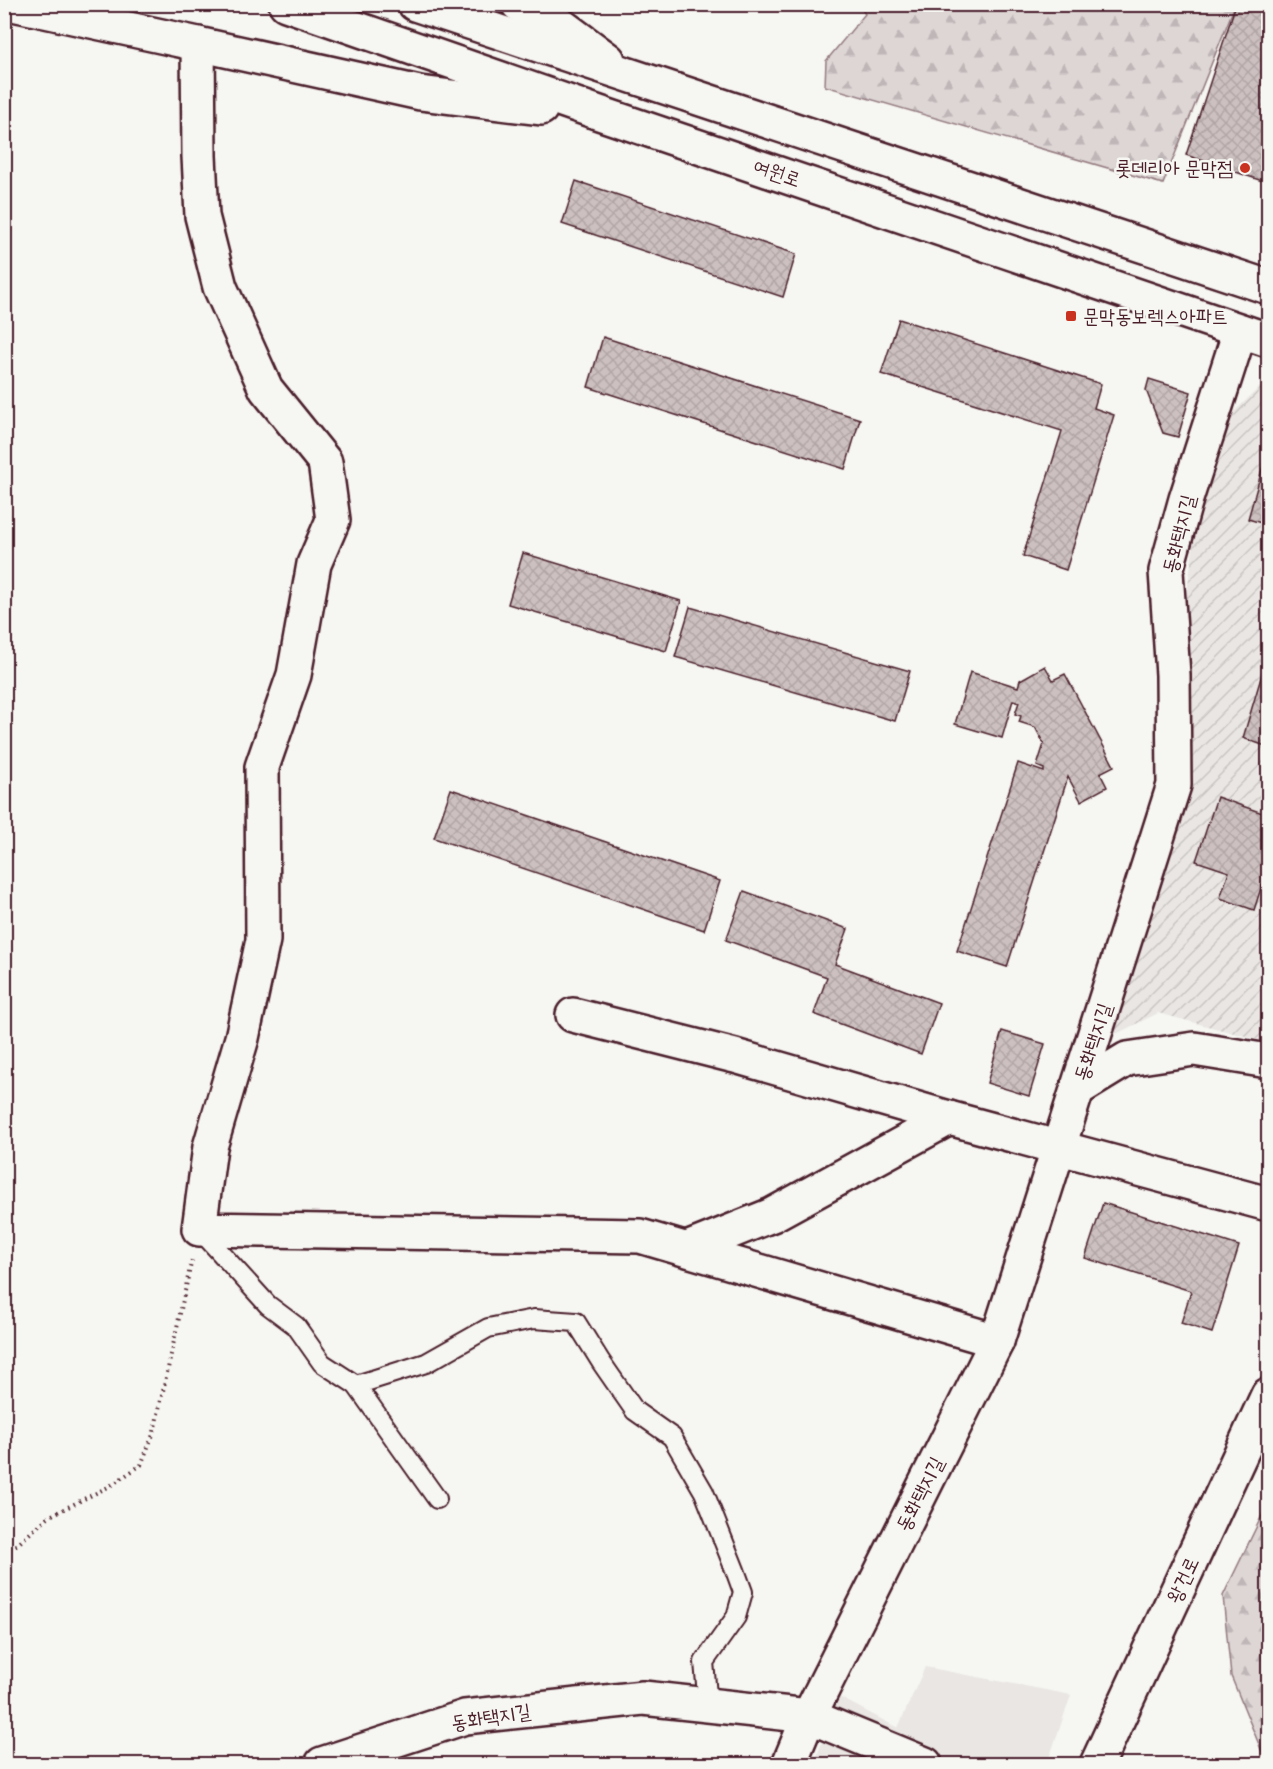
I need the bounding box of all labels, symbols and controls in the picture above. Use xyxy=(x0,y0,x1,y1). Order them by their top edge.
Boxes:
street label: 여원로 xyxy=(748,149,806,197)
place label: 롯데리아 문막점 xyxy=(1115,151,1233,186)
marker: 롯데리아 문막점 xyxy=(1238,161,1252,175)
place label: 문막동보렉스아파트 xyxy=(1083,299,1228,334)
marker: 문막동보렉스아파트 xyxy=(1064,309,1078,323)
street label: 동화택지길 xyxy=(1152,491,1206,577)
street label: 동화택지길 xyxy=(1064,998,1122,1086)
street label: 동화택지길 xyxy=(886,1450,954,1538)
street label: 왕건로 xyxy=(1157,1551,1209,1609)
street label: 동화택지길 xyxy=(449,1693,533,1741)

